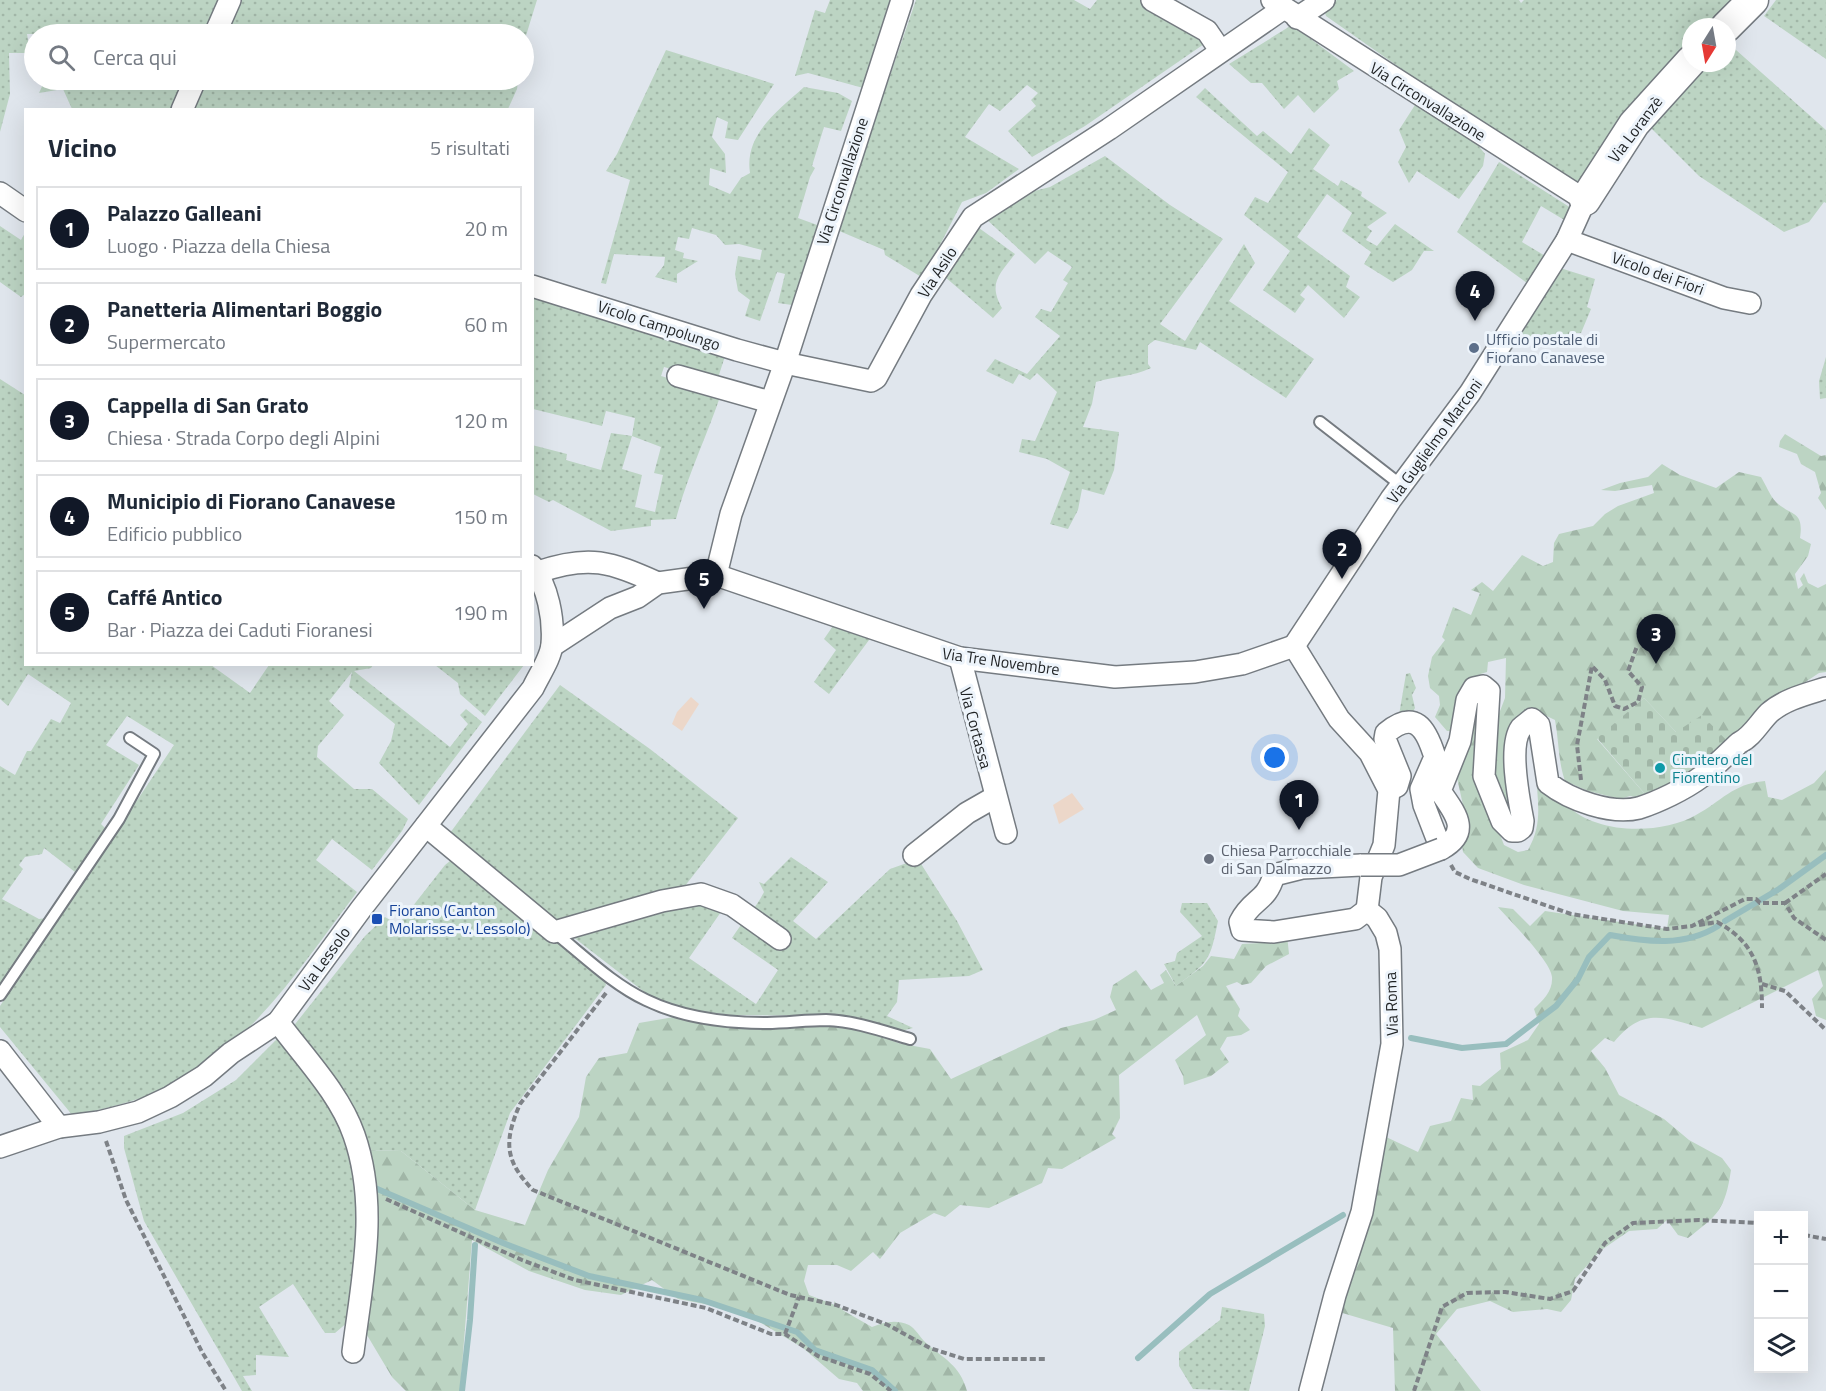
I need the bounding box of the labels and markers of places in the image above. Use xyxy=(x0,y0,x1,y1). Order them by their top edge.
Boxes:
pin: 4 xyxy=(1456,272,1494,321)
place label: Ufficio postale di Fiorano Canavese xyxy=(1486,327,1605,369)
marker: Ufficio postale di Fiorano Canavese xyxy=(1467,341,1481,355)
pin: 2 xyxy=(1322,530,1362,579)
pin: 5 xyxy=(684,560,724,609)
pin: 3 xyxy=(1636,614,1676,664)
place label: Cimitero del Fiorentino xyxy=(1672,747,1752,789)
marker: Cimitero del Fiorentino xyxy=(1653,761,1667,775)
pin: 1 xyxy=(1280,780,1318,830)
place label: Chiesa Parrocchiale di San Dalmazzo xyxy=(1221,838,1351,880)
marker: Chiesa Parrocchiale di San Dalmazzo xyxy=(1202,852,1216,866)
place label: Fiorano (Canton Molarisse-v. Lessolo) xyxy=(389,898,531,940)
marker: Fiorano (Canton Molarisse-v. Lessolo) xyxy=(370,912,384,926)

